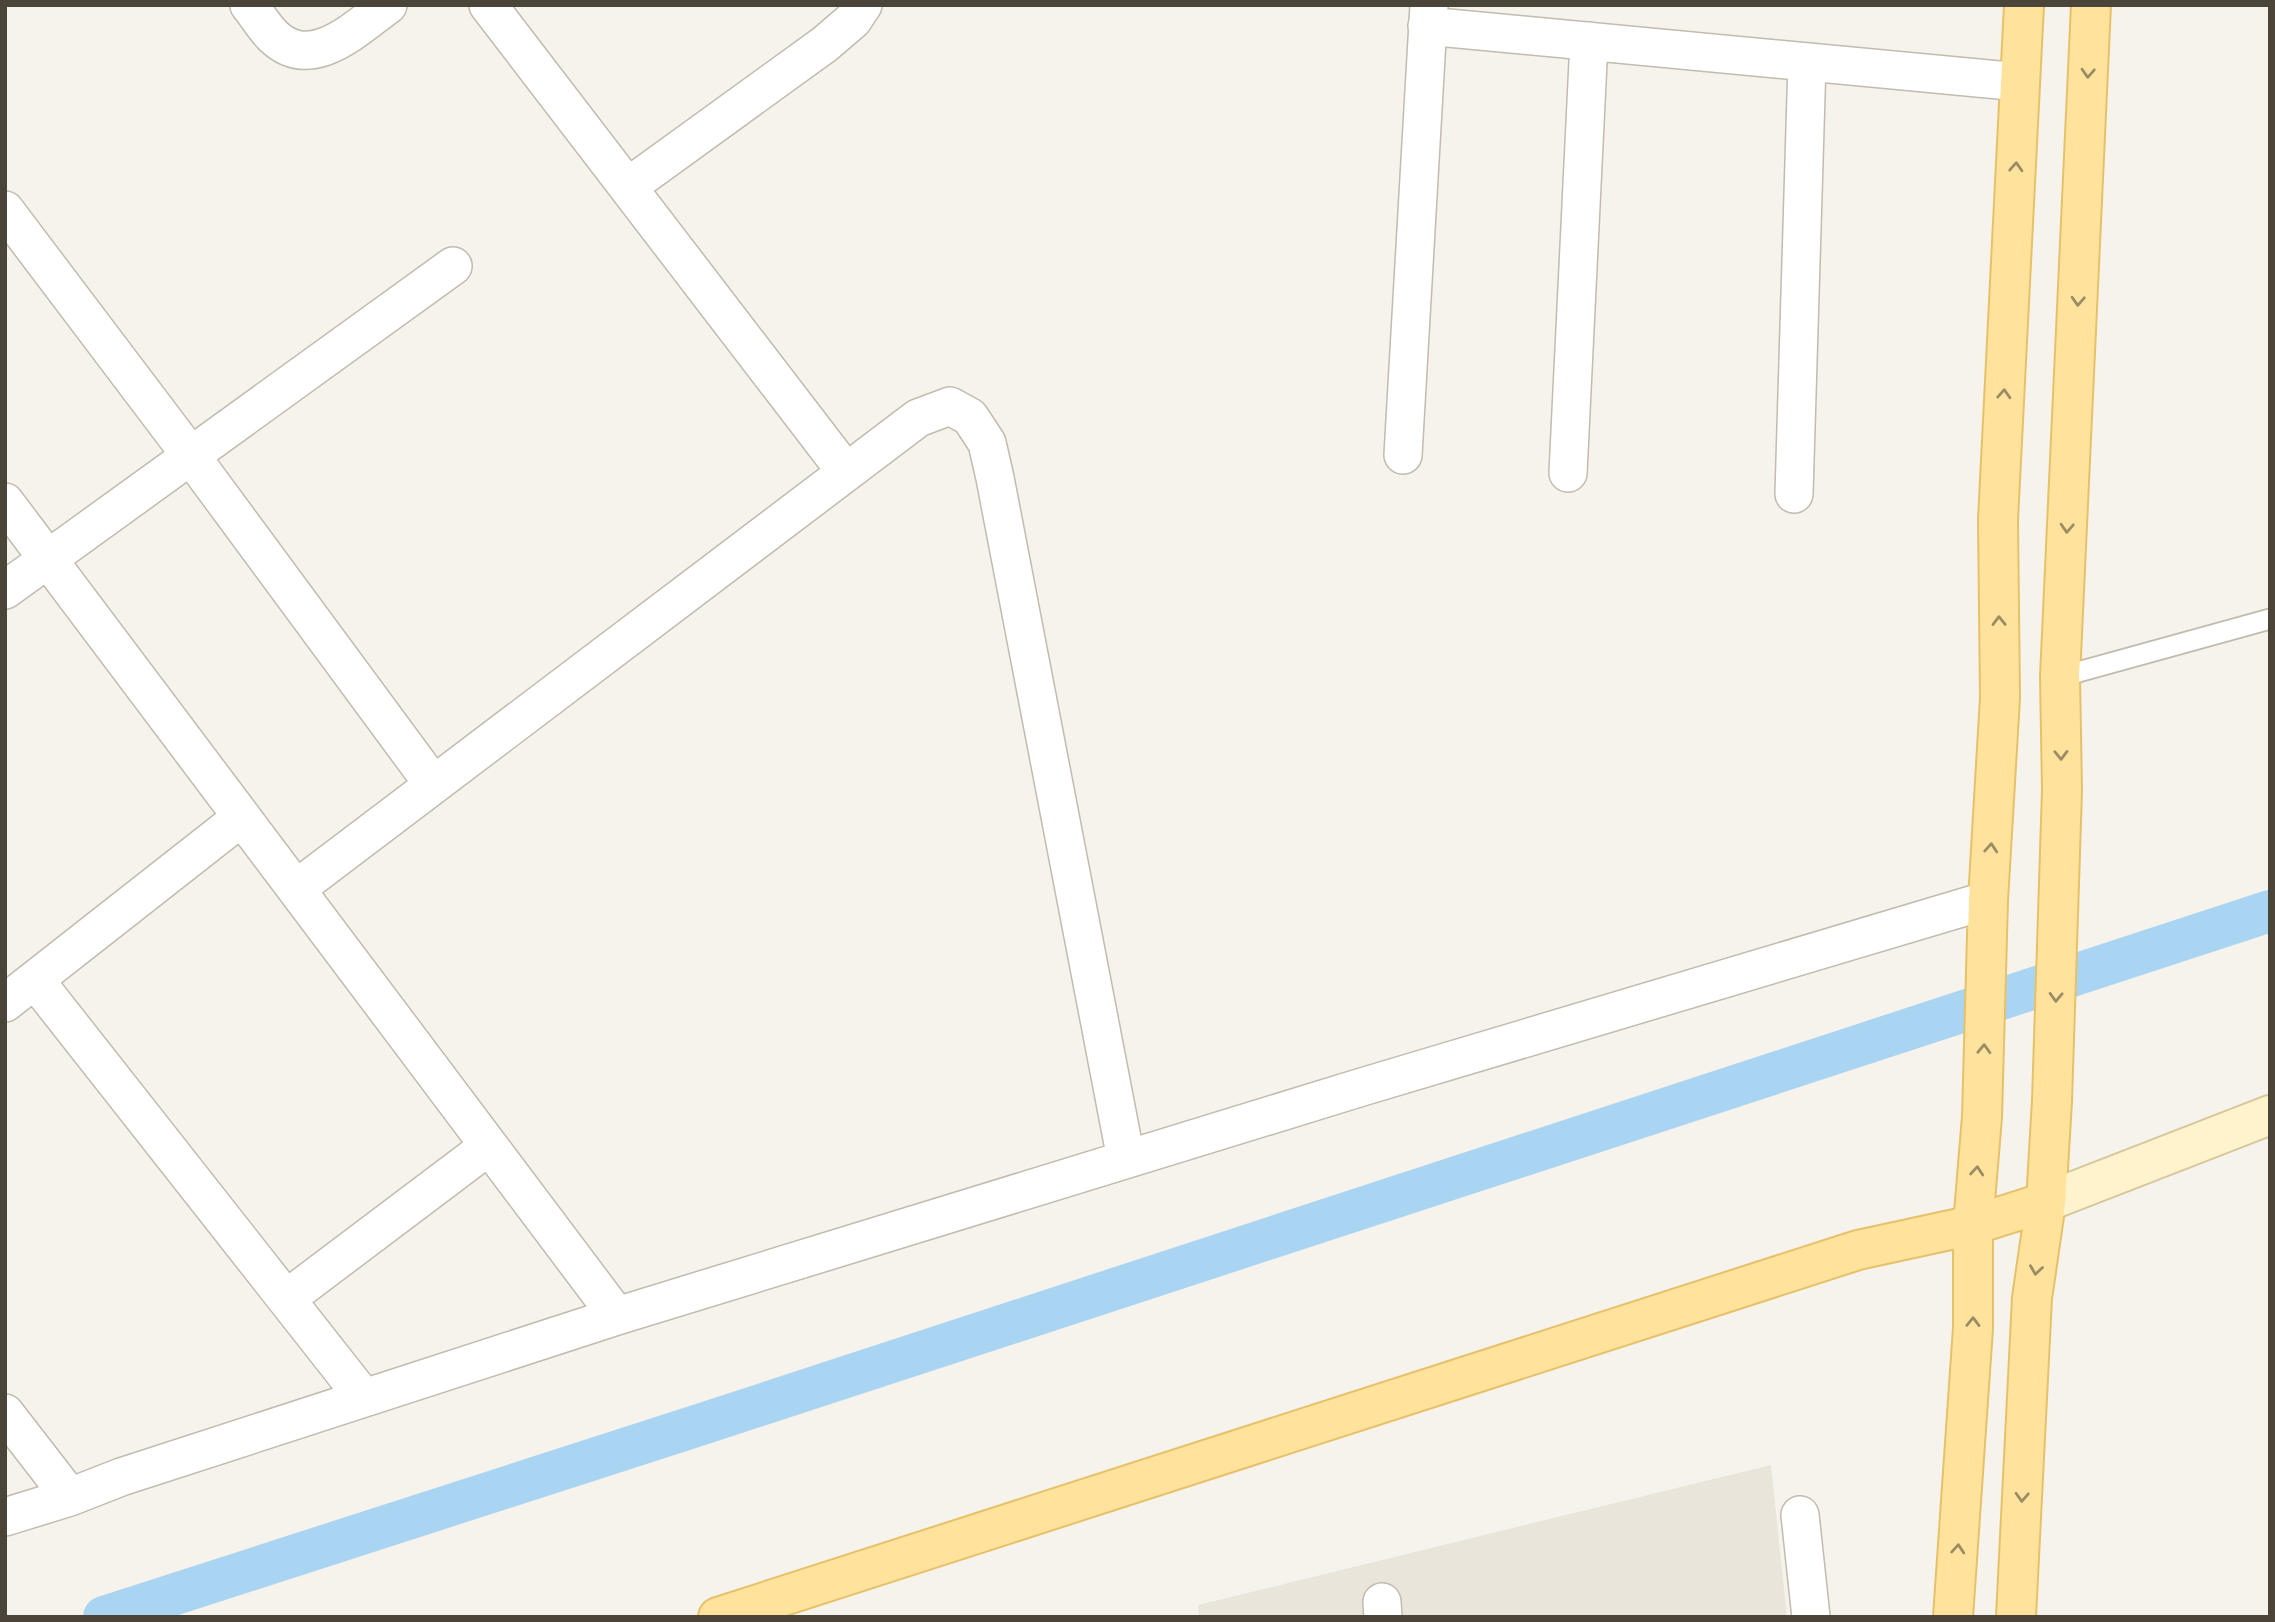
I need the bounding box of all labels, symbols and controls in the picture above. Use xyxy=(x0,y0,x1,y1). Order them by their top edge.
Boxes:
one-way arrow xyxy=(2081,68,2096,79)
one-way arrow xyxy=(2008,161,2023,172)
one-way arrow xyxy=(2070,295,2085,306)
one-way arrow xyxy=(1996,388,2011,399)
one-way arrow xyxy=(2060,523,2075,534)
one-way arrow xyxy=(1991,615,2007,626)
one-way arrow xyxy=(2053,751,2069,761)
one-way arrow xyxy=(1983,842,1998,853)
one-way arrow xyxy=(2048,992,2063,1003)
one-way arrow xyxy=(1976,1043,1991,1054)
one-way arrow xyxy=(1969,1165,1984,1176)
one-way arrow xyxy=(2029,1264,2044,1276)
one-way arrow xyxy=(1965,1316,1981,1326)
one-way arrow xyxy=(2015,1491,2030,1502)
one-way arrow xyxy=(1950,1543,1965,1554)

